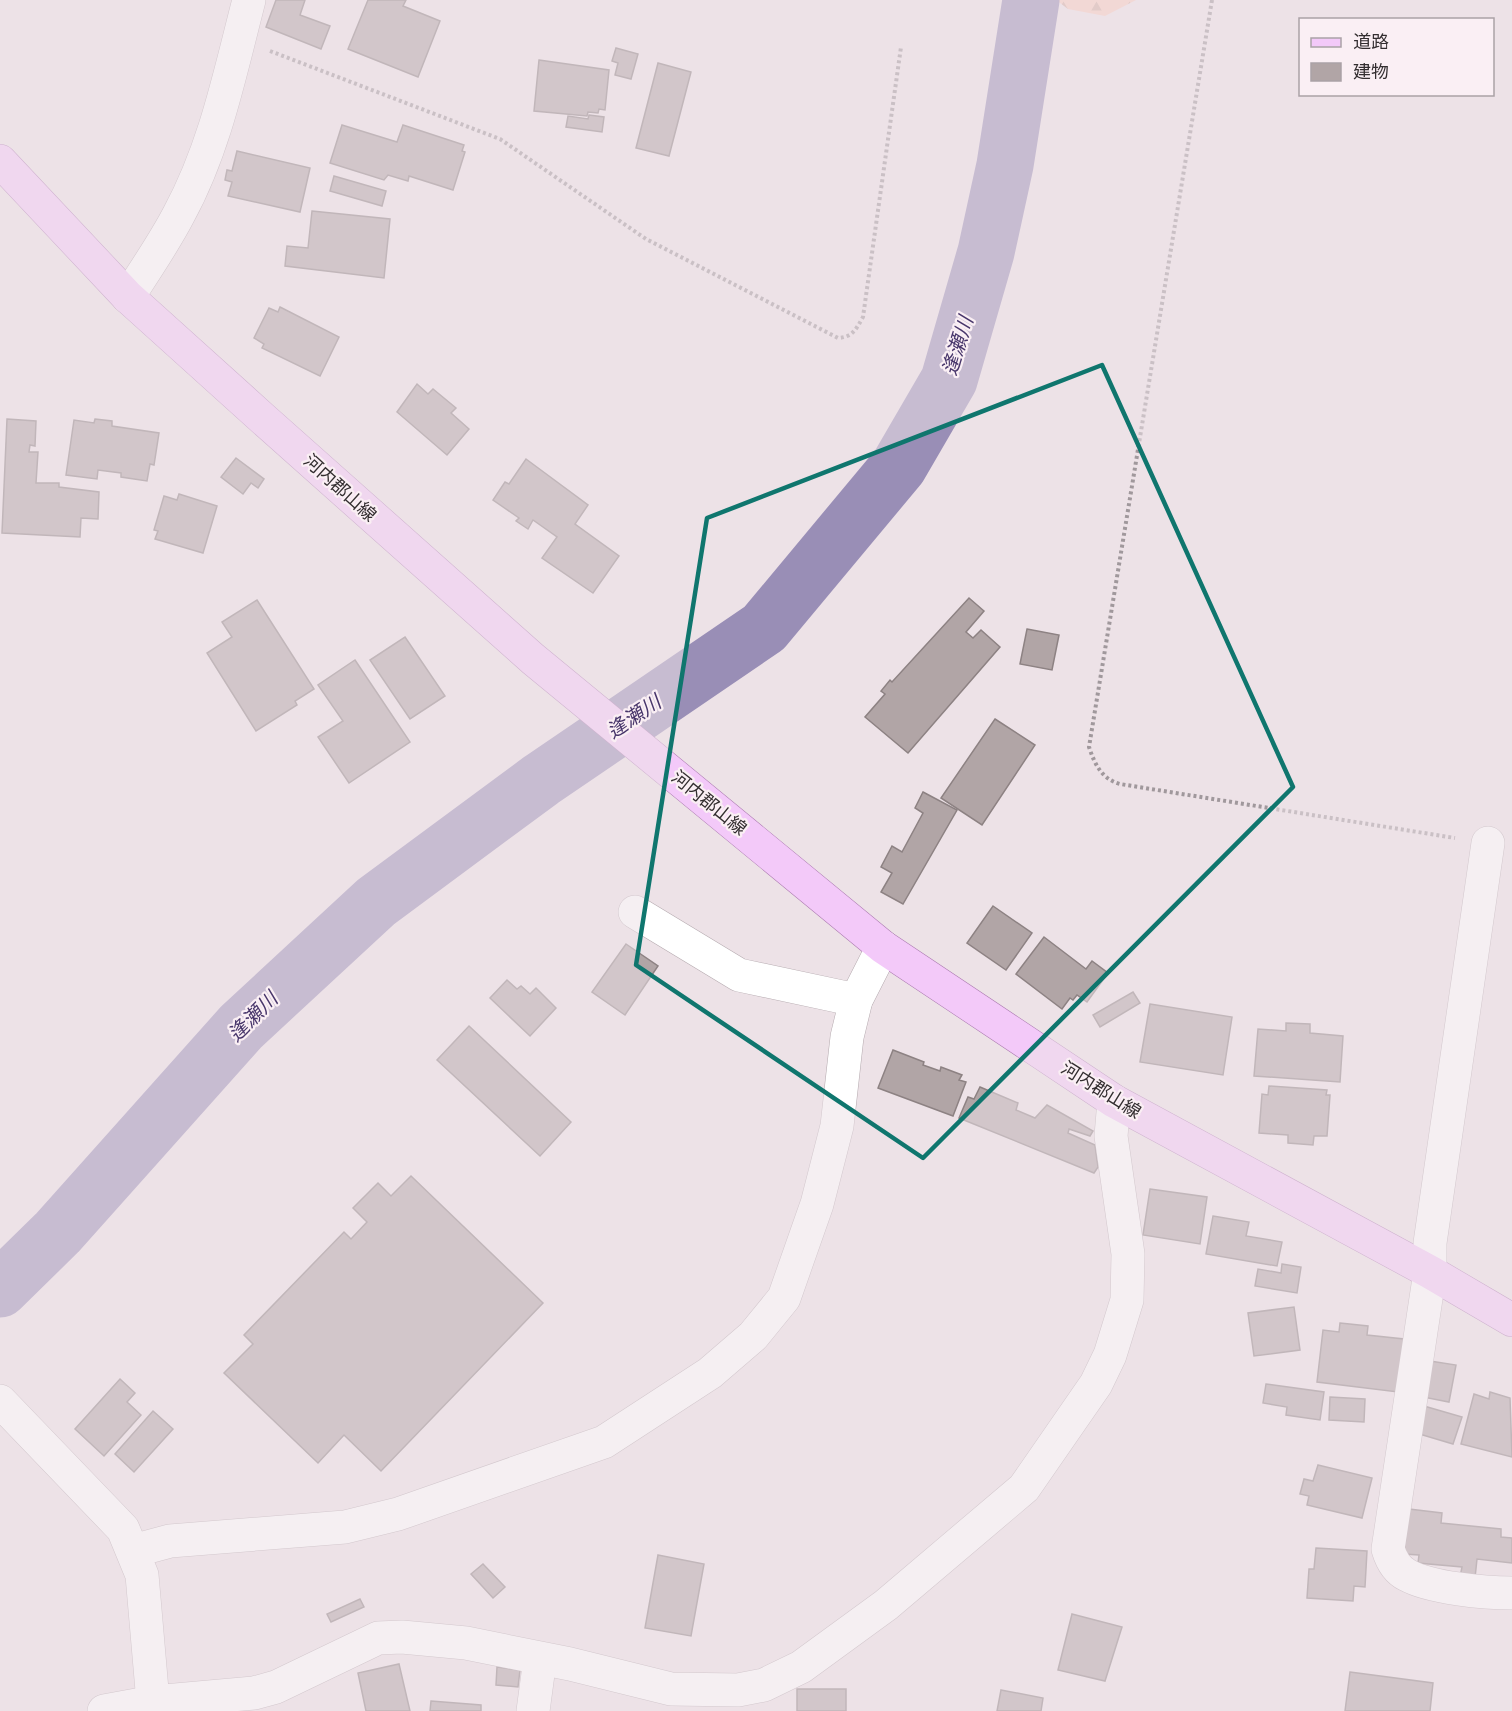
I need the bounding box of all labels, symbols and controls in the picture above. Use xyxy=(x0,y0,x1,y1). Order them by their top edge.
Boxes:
legend xyxy=(1299,18,1494,96)
text: 道路 xyxy=(1353,31,1389,53)
text: 建物 xyxy=(1353,61,1389,83)
water label: 逢瀬川 xyxy=(937,312,979,378)
street label: 河内郡山線 xyxy=(299,450,381,526)
water label: 逢瀬川 xyxy=(602,689,668,744)
street label: 河内郡山線 xyxy=(667,766,751,840)
water label: 逢瀬川 xyxy=(223,986,284,1047)
street label: 河内郡山線 xyxy=(1057,1057,1145,1123)

